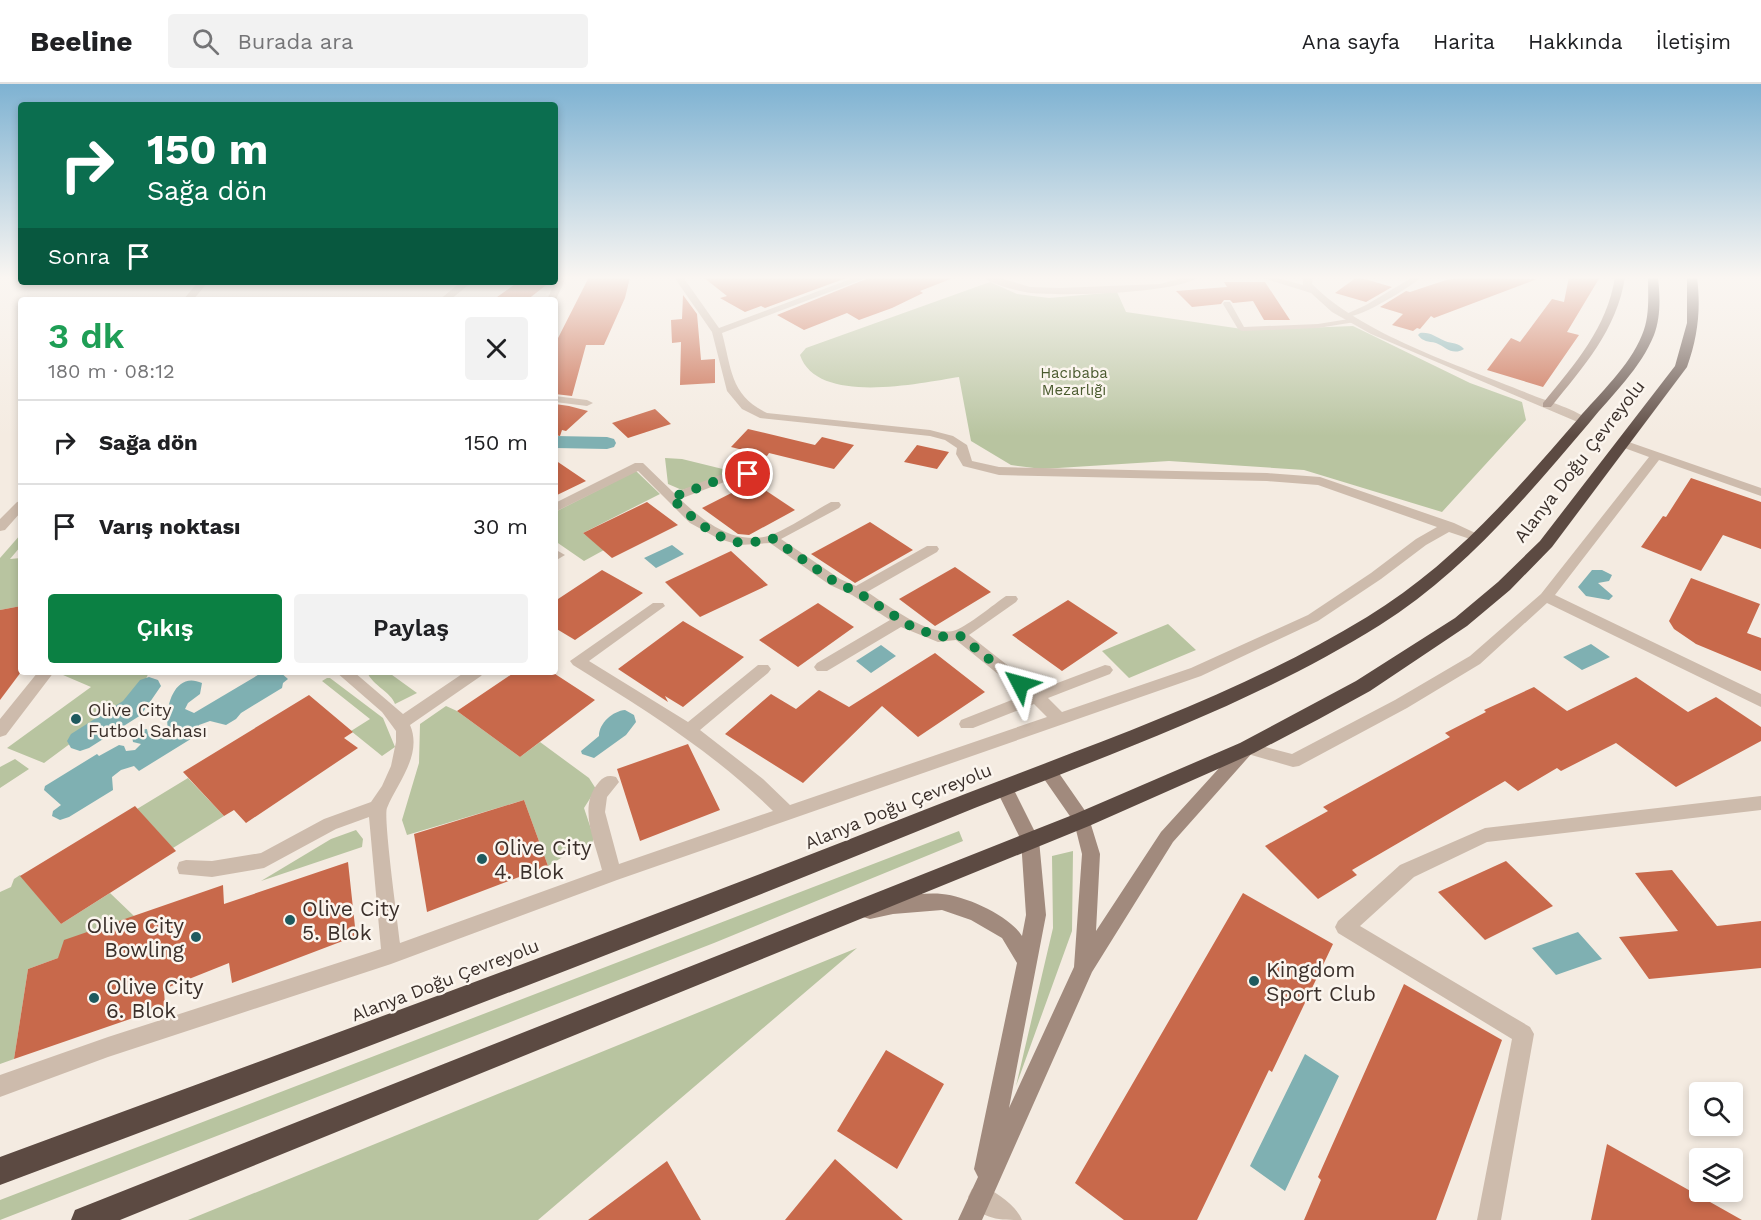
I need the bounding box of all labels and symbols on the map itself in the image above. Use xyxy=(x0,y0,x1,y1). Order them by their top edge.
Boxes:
park label: Hacıbaba Mezarlığı xyxy=(1040,364,1108,399)
street label: Alanya Doğu Çevreyolu xyxy=(1509,376,1649,546)
pin xyxy=(722,448,773,499)
position arrow xyxy=(988,652,1052,716)
place label: Olive City Futbol Sahası xyxy=(88,699,207,741)
marker: Olive City Futbol Sahası xyxy=(69,712,83,726)
street label: Alanya Doğu Çevreyolu xyxy=(802,759,994,853)
place label: Olive City 4. Blok xyxy=(494,835,592,884)
marker: Olive City 4. Blok xyxy=(475,852,489,866)
place label: Olive City 5. Blok xyxy=(302,896,400,945)
place label: Olive City Bowling xyxy=(86,913,185,962)
marker: Olive City 5. Blok xyxy=(283,913,297,927)
marker: Olive City Bowling xyxy=(189,930,203,944)
street label: Alanya Doğu Çevreyolu xyxy=(348,934,542,1026)
place label: Kingdom Sport Club xyxy=(1266,957,1376,1006)
place label: Olive City 6. Blok xyxy=(106,974,204,1023)
marker: Kingdom Sport Club xyxy=(1247,974,1261,988)
marker: Olive City 6. Blok xyxy=(87,991,101,1005)

